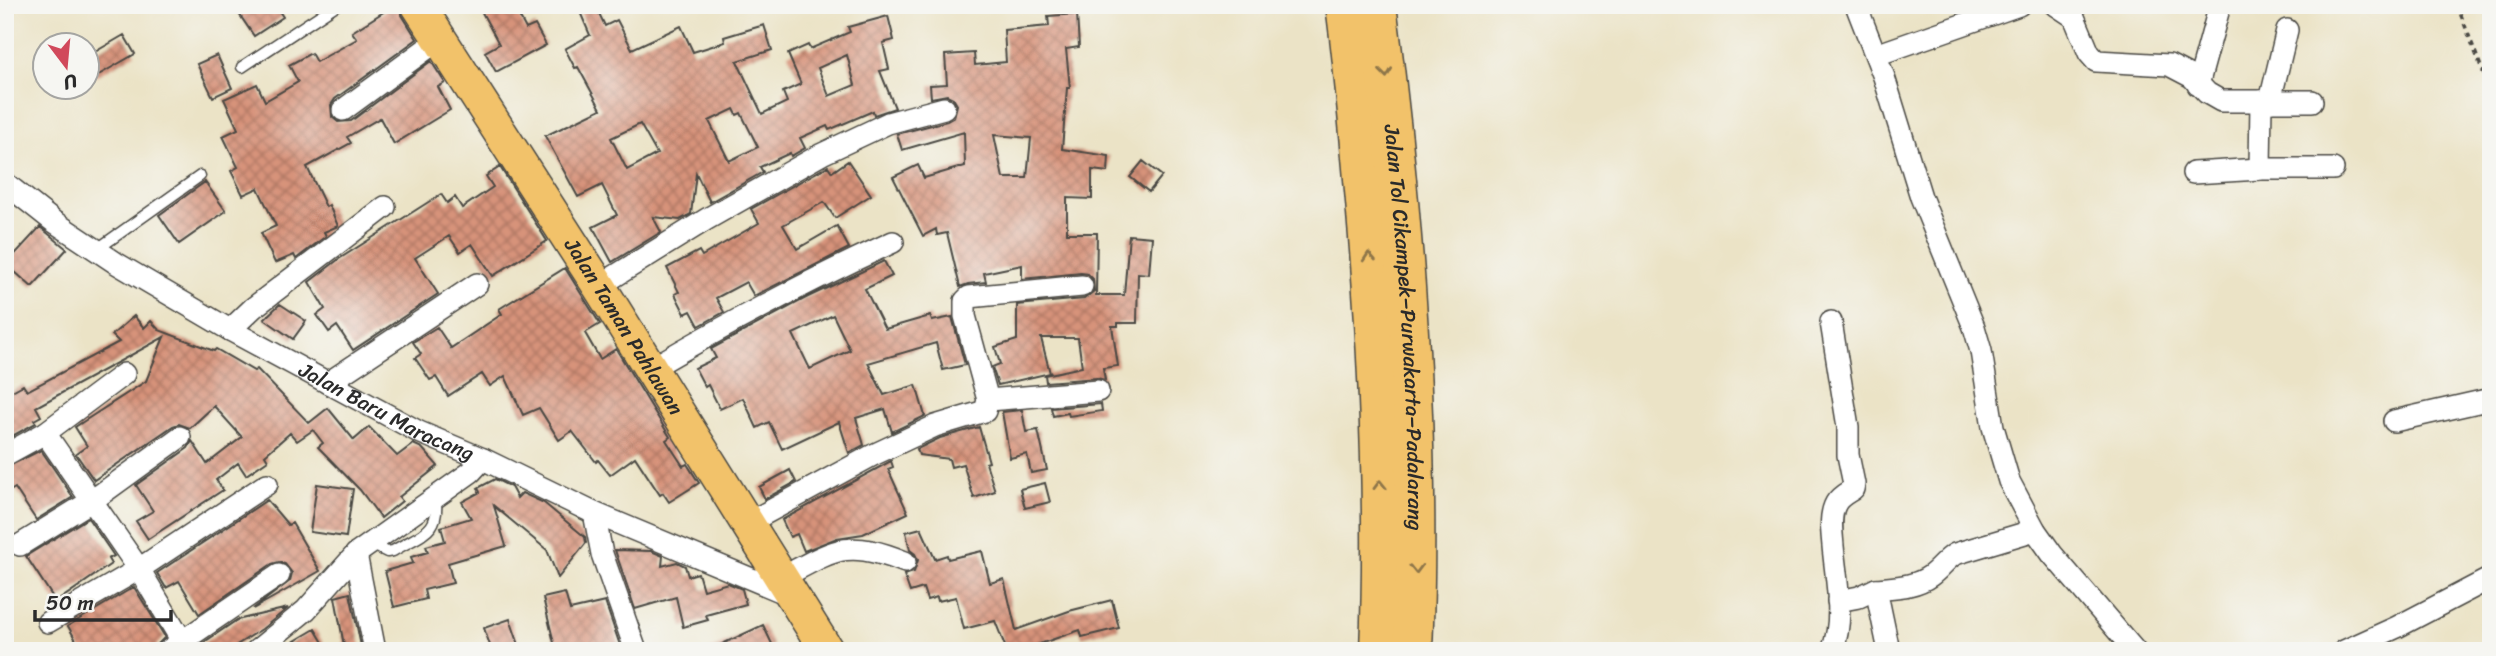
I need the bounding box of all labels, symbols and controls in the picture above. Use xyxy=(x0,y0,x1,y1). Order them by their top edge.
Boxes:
north arrow xyxy=(32,32,102,102)
text: U xyxy=(59,64,81,100)
one-way arrow xyxy=(1379,67,1394,79)
street label: Jalan Tol Cikampek–Purwakarta–Padalarang xyxy=(1372,122,1434,531)
street label: Jalan Taman Pahlawan xyxy=(553,229,694,423)
one-way arrow xyxy=(1362,252,1377,263)
street label: Jalan Baru Maracang xyxy=(291,351,481,472)
one-way arrow xyxy=(1372,479,1388,489)
one-way arrow xyxy=(1408,564,1423,575)
scale bar xyxy=(35,579,172,623)
text: 50 m xyxy=(46,584,94,622)

